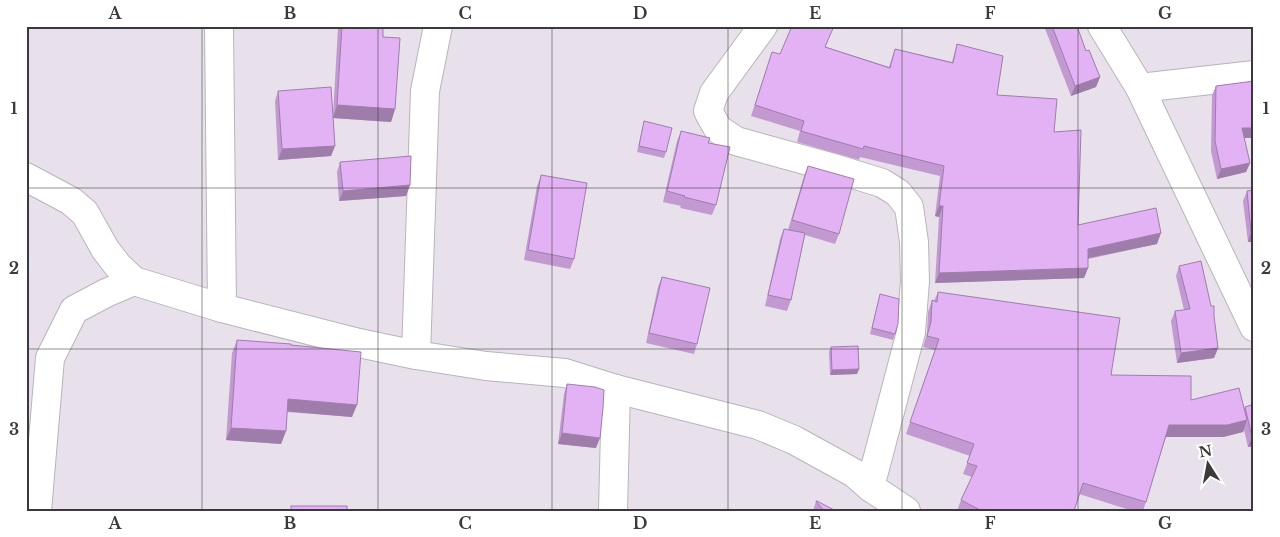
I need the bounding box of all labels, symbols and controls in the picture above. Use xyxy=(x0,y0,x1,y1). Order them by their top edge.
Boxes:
text: A xyxy=(108,3,123,23)
text: B xyxy=(284,3,297,23)
text: C xyxy=(458,3,472,23)
text: D xyxy=(633,3,647,23)
text: E xyxy=(809,3,821,23)
text: F xyxy=(984,3,996,23)
text: G xyxy=(1158,3,1172,23)
text: 1 xyxy=(11,98,18,118)
text: 1 xyxy=(1263,98,1270,118)
text: 2 xyxy=(9,258,19,278)
text: 2 xyxy=(1261,258,1271,278)
text: 3 xyxy=(9,419,19,439)
text: 3 xyxy=(1261,419,1271,439)
north arrow xyxy=(1182,440,1232,490)
text: N xyxy=(1197,441,1214,461)
text: A xyxy=(108,513,123,533)
text: B xyxy=(284,513,297,533)
text: C xyxy=(458,513,472,533)
text: D xyxy=(633,513,647,533)
text: E xyxy=(809,513,821,533)
text: F xyxy=(984,513,996,533)
text: G xyxy=(1158,513,1172,533)

